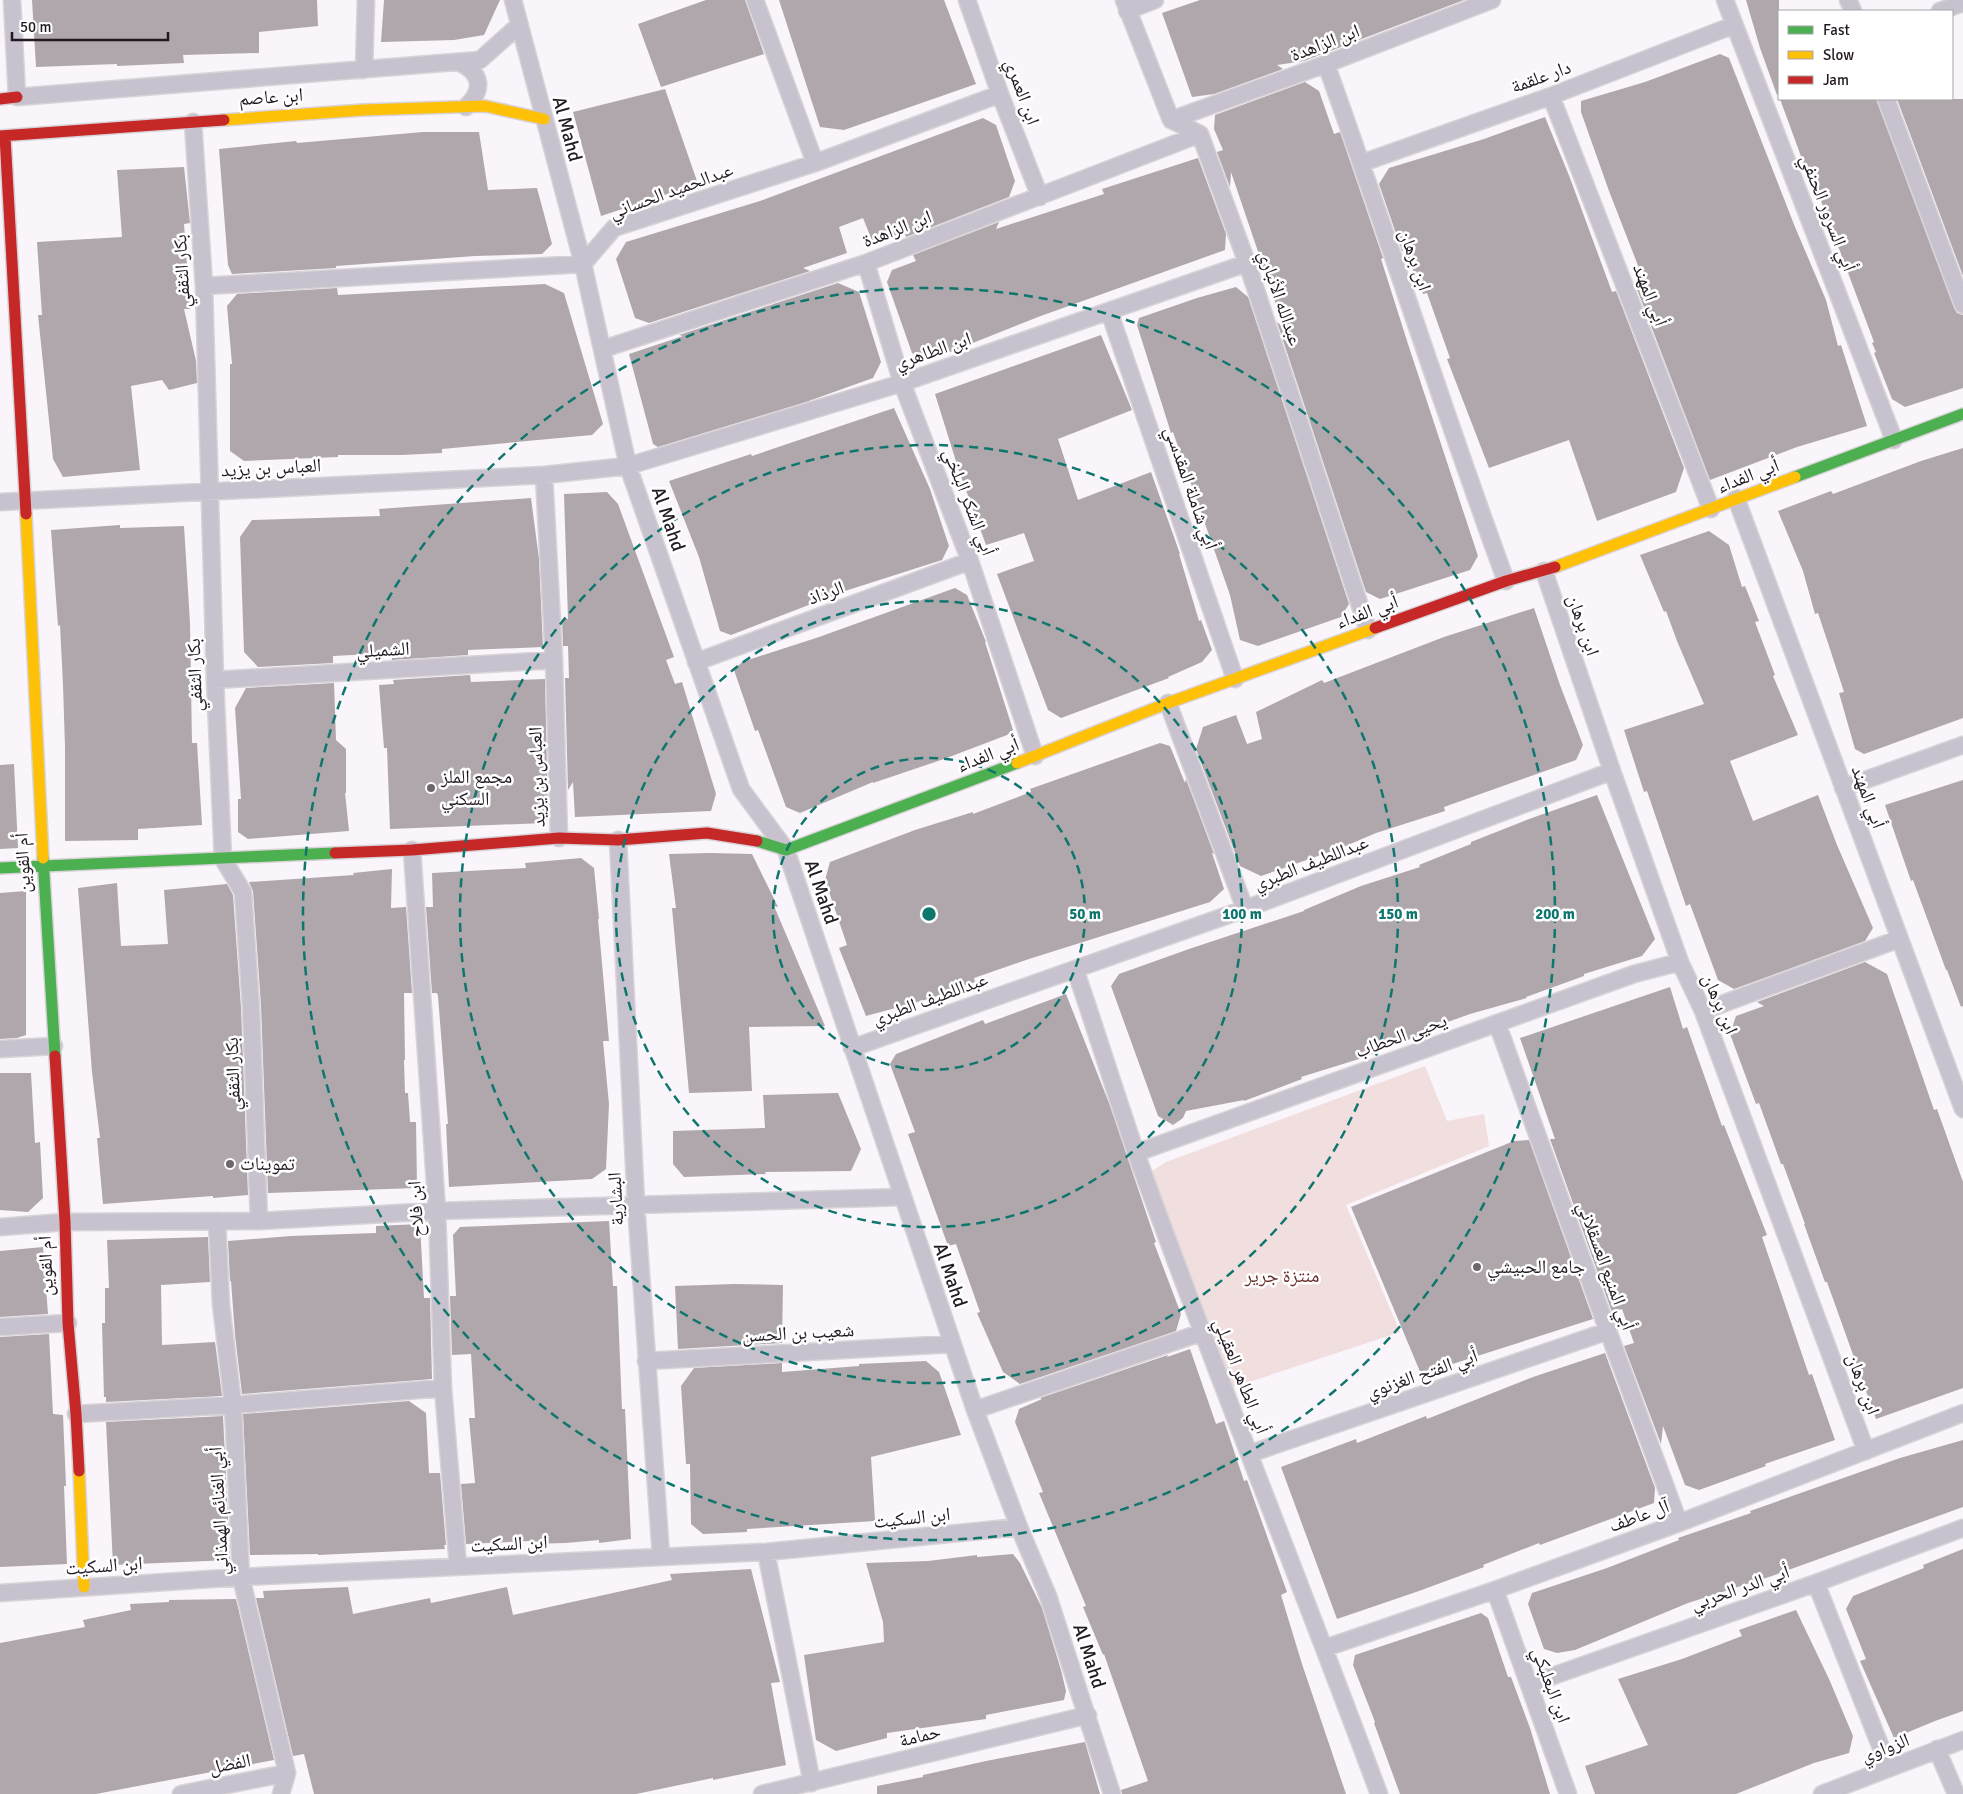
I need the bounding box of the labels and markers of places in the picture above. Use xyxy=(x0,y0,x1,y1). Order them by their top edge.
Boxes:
place label: مجمع الملز السكني xyxy=(440,765,512,814)
marker: مجمع الملز السكني xyxy=(425,782,437,794)
centre of rings xyxy=(920,905,938,923)
place label: تموينات xyxy=(240,1152,295,1176)
marker: تموينات xyxy=(224,1158,236,1170)
place label: جامع الحبيشي xyxy=(1487,1255,1585,1282)
marker: جامع الحبيشي xyxy=(1471,1261,1483,1273)

